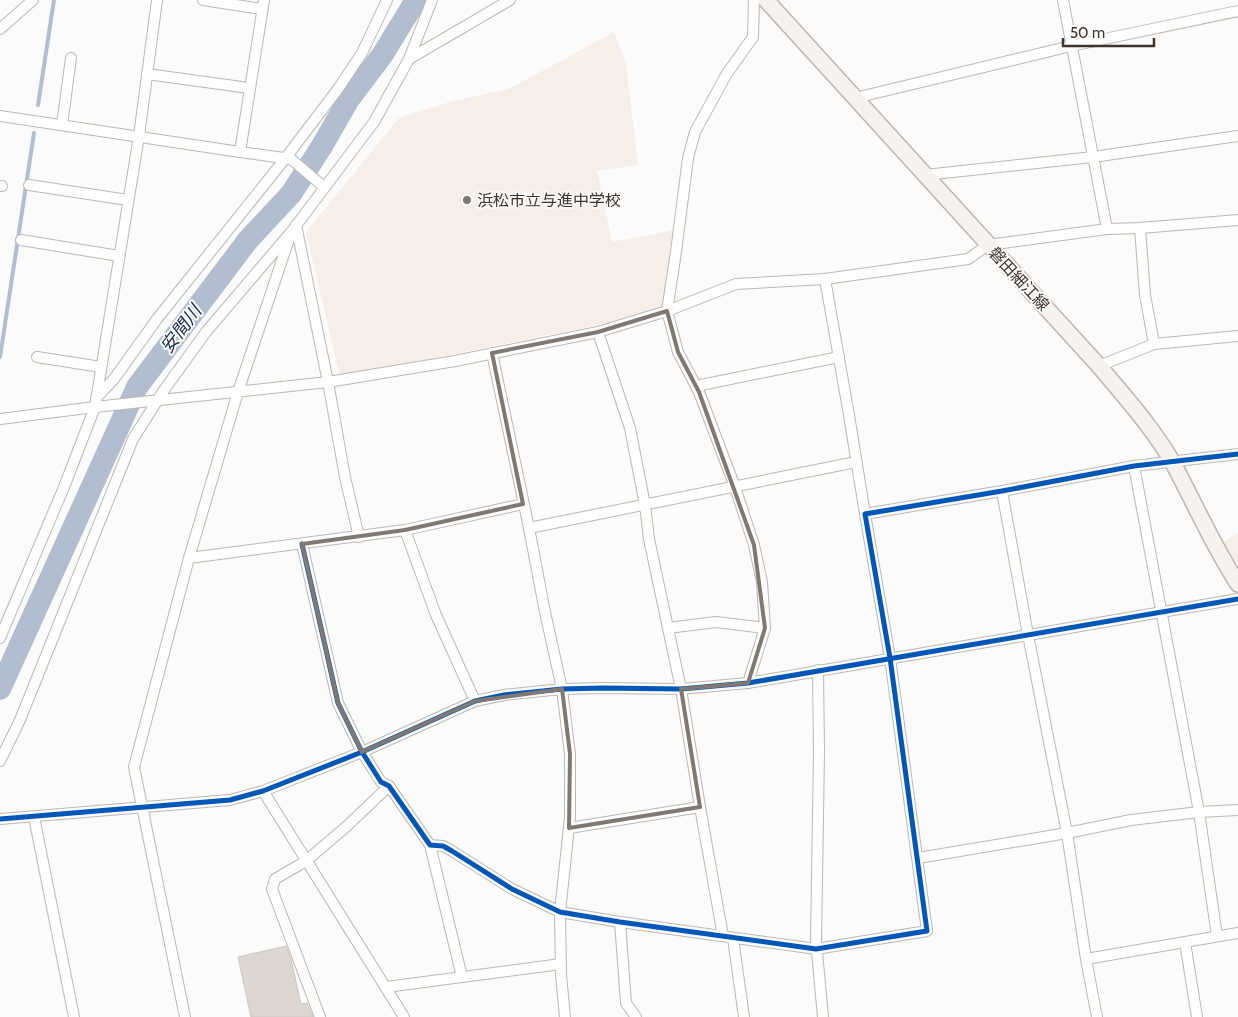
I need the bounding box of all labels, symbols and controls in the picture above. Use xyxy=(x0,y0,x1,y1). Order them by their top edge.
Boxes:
scale bar xyxy=(1063,15,1154,47)
text: 50 m xyxy=(1070,24,1105,42)
place label: 浜松市立与進中学校 xyxy=(477,191,621,210)
marker: 浜松市立与進中学校 xyxy=(461,194,473,206)
street label: 磐田細江線 xyxy=(985,243,1053,315)
water label: 安間川 xyxy=(156,299,207,357)

